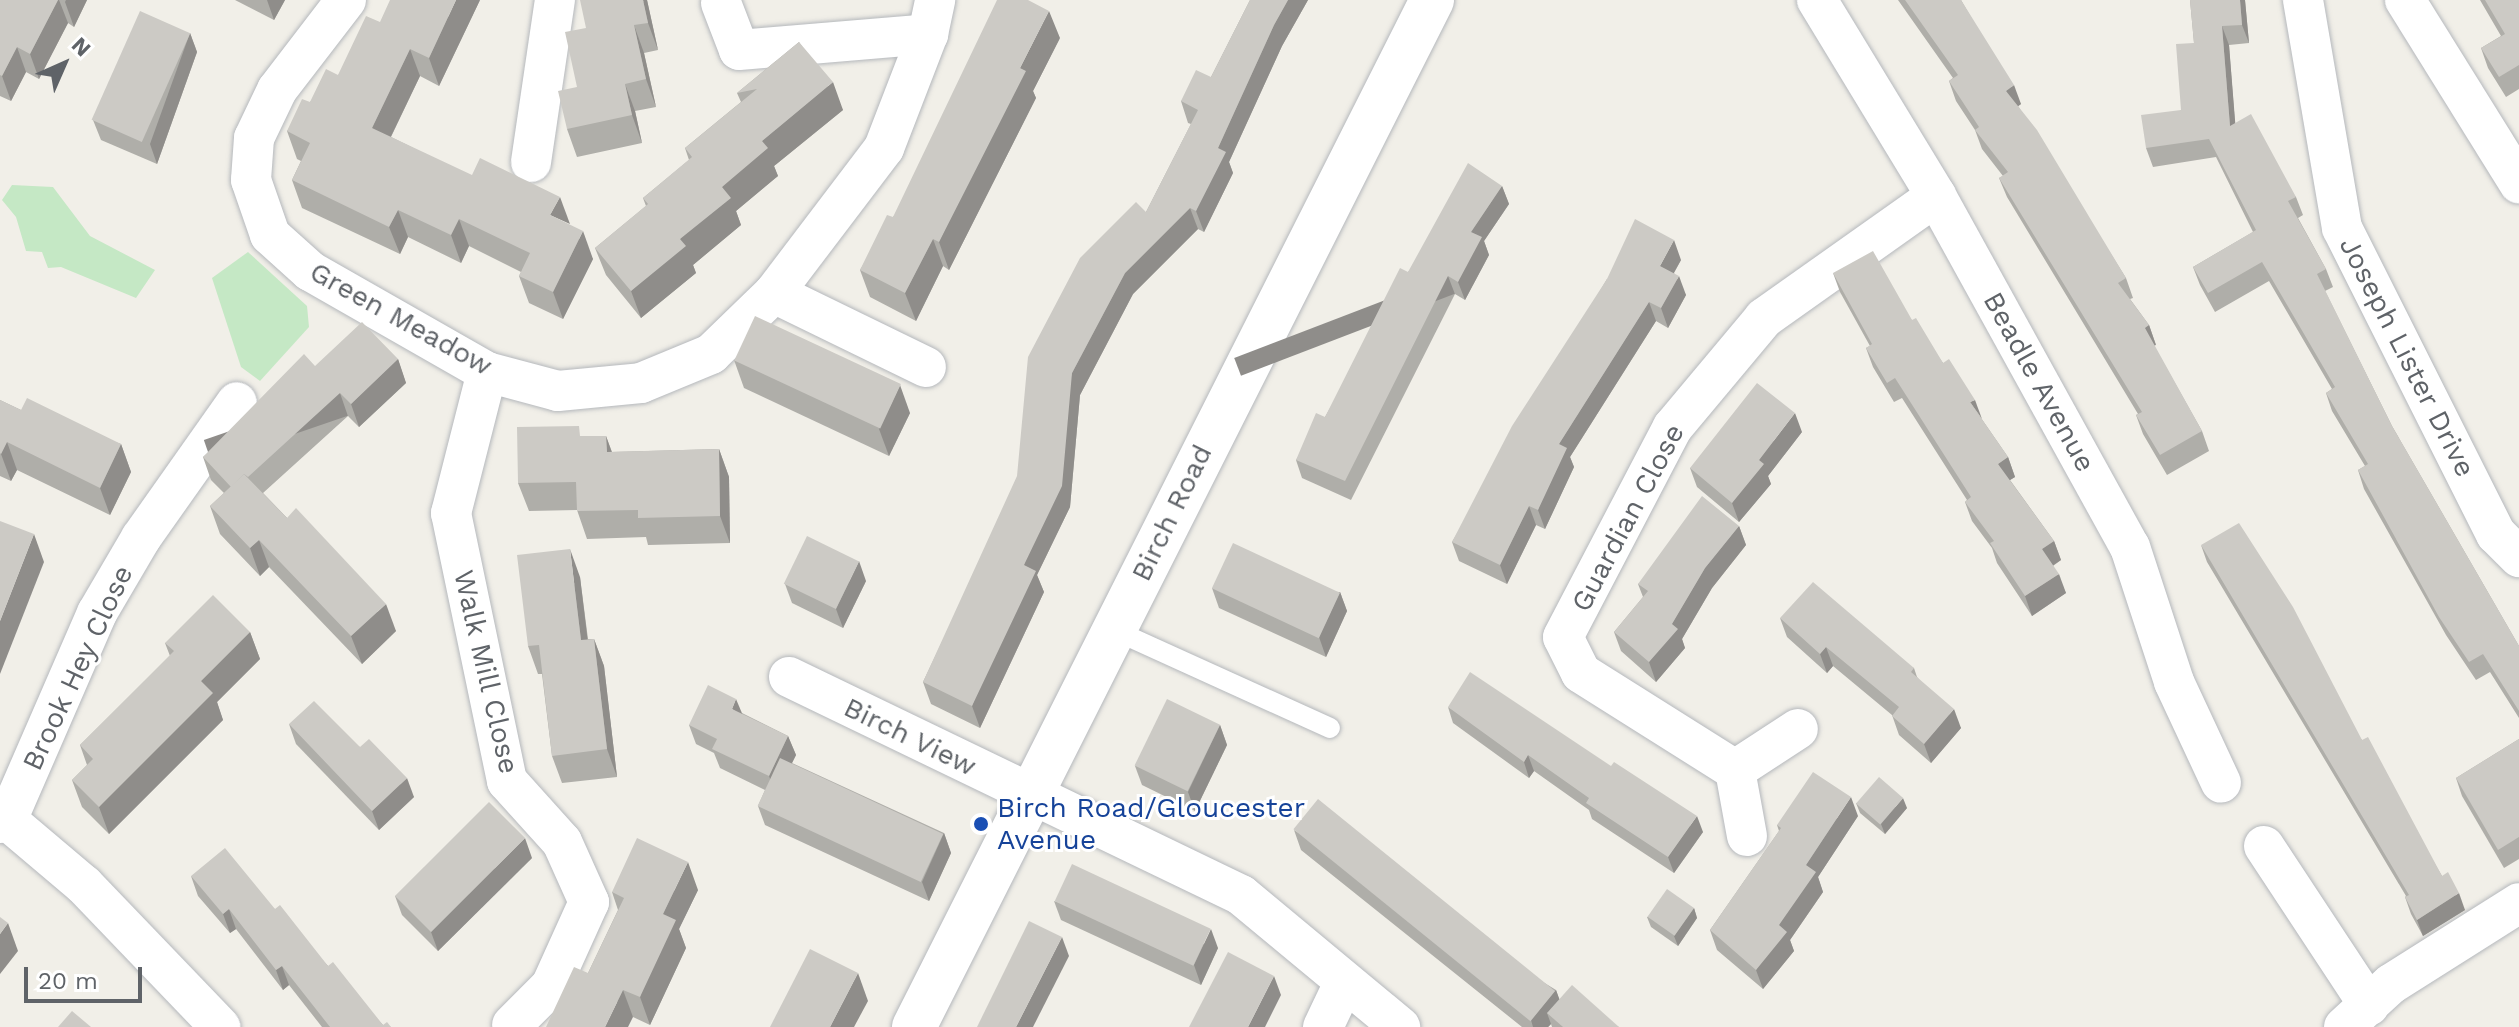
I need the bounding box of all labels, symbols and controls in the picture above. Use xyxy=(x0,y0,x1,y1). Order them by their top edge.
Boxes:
north arrow xyxy=(24,24,104,104)
text: N xyxy=(67,32,96,61)
street label: Joseph Lister Drive xyxy=(2332,231,2482,483)
street label: Green Meadow xyxy=(304,255,498,383)
street label: Beadle Avenue xyxy=(1976,286,2102,478)
street label: Guardian Close xyxy=(1564,418,1692,618)
street label: Birch Road xyxy=(1125,439,1219,587)
street label: Brook Hey Close xyxy=(16,560,140,776)
street label: Walk Mill Close xyxy=(446,566,526,778)
street label: Birch View xyxy=(838,690,982,784)
place label: Birch Road/Gloucester Avenue xyxy=(997,791,1305,857)
marker: Birch Road/Gloucester Avenue xyxy=(972,815,990,833)
scale bar xyxy=(28,951,146,1001)
text: 20 m xyxy=(38,967,98,995)

